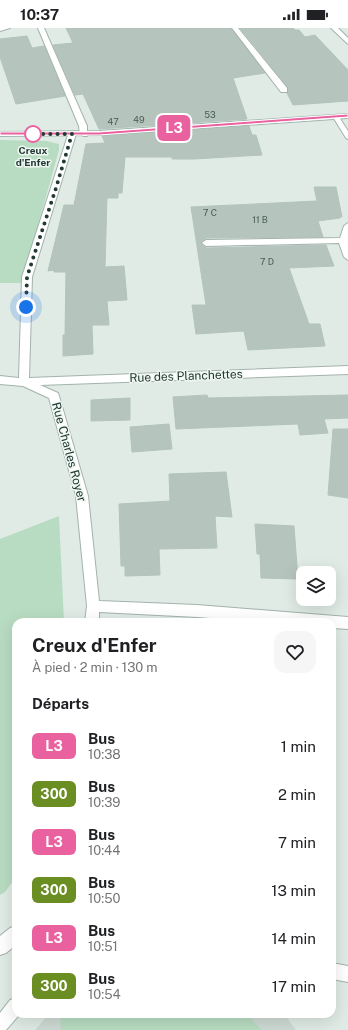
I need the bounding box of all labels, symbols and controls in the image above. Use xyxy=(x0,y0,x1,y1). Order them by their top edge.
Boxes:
text: 10:37 xyxy=(20,6,59,23)
house number: 53 xyxy=(204,109,216,120)
house number: 49 xyxy=(133,114,145,125)
line badge: L3 xyxy=(156,115,192,141)
house number: 47 xyxy=(107,116,119,127)
text: L3 xyxy=(165,120,183,136)
marker: Creux d'Enfer xyxy=(24,125,42,143)
place label: Creux d'Enfer xyxy=(16,144,50,168)
house number: 7 C xyxy=(203,207,217,218)
house number: 11 B xyxy=(252,214,268,225)
house number: 7 D xyxy=(260,256,274,267)
your location xyxy=(16,297,36,317)
street label: Rue des Planchettes xyxy=(129,367,243,385)
street label: Rue Charles Royer xyxy=(49,401,89,504)
map controls xyxy=(296,566,336,606)
button: layers xyxy=(296,566,336,606)
button: heart xyxy=(274,631,316,673)
text: Creux d'Enfer xyxy=(32,634,157,656)
text: À pied · 2 min · 130 m xyxy=(32,660,158,675)
text: Départs xyxy=(32,695,89,712)
text: Bus xyxy=(88,730,115,747)
text: L3 xyxy=(45,738,63,754)
text: 1 min xyxy=(281,738,316,755)
text: 10:38 xyxy=(88,747,121,762)
text: Bus xyxy=(88,778,115,795)
text: 300 xyxy=(40,786,68,802)
text: 2 min xyxy=(278,786,316,803)
text: 10:39 xyxy=(88,795,120,810)
text: Bus xyxy=(88,826,115,843)
text: L3 xyxy=(45,834,63,850)
text: 7 min xyxy=(278,834,316,851)
text: 10:44 xyxy=(88,843,120,858)
text: Bus xyxy=(88,874,115,891)
text: 300 xyxy=(40,882,68,898)
text: 13 min xyxy=(271,882,316,899)
text: 10:50 xyxy=(88,891,120,906)
text: Bus xyxy=(88,922,115,939)
text: L3 xyxy=(45,930,63,946)
text: 14 min xyxy=(271,930,316,947)
text: 10:51 xyxy=(88,939,118,954)
text: Bus xyxy=(88,970,115,987)
text: 300 xyxy=(40,978,68,994)
text: 17 min xyxy=(272,978,316,995)
text: 10:54 xyxy=(88,987,121,1002)

